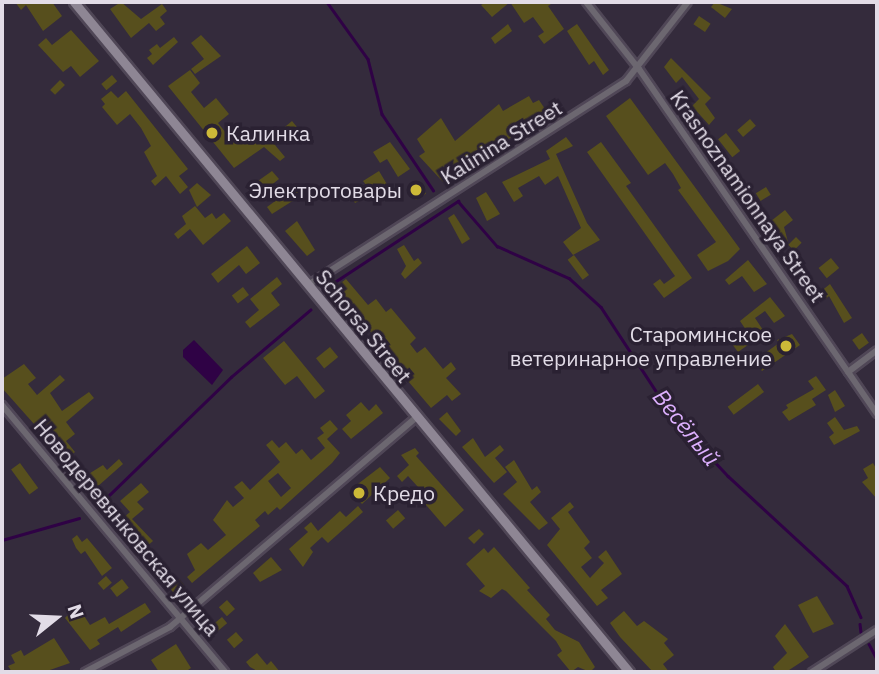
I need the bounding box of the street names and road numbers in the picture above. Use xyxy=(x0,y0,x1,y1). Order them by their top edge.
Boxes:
street label: Krasnoznamionnaya Street xyxy=(665,85,831,307)
street label: Kalinina Street xyxy=(436,95,566,189)
street label: Schorsa Street xyxy=(311,264,417,388)
street label: Новодеревянковская улица xyxy=(29,413,225,641)

